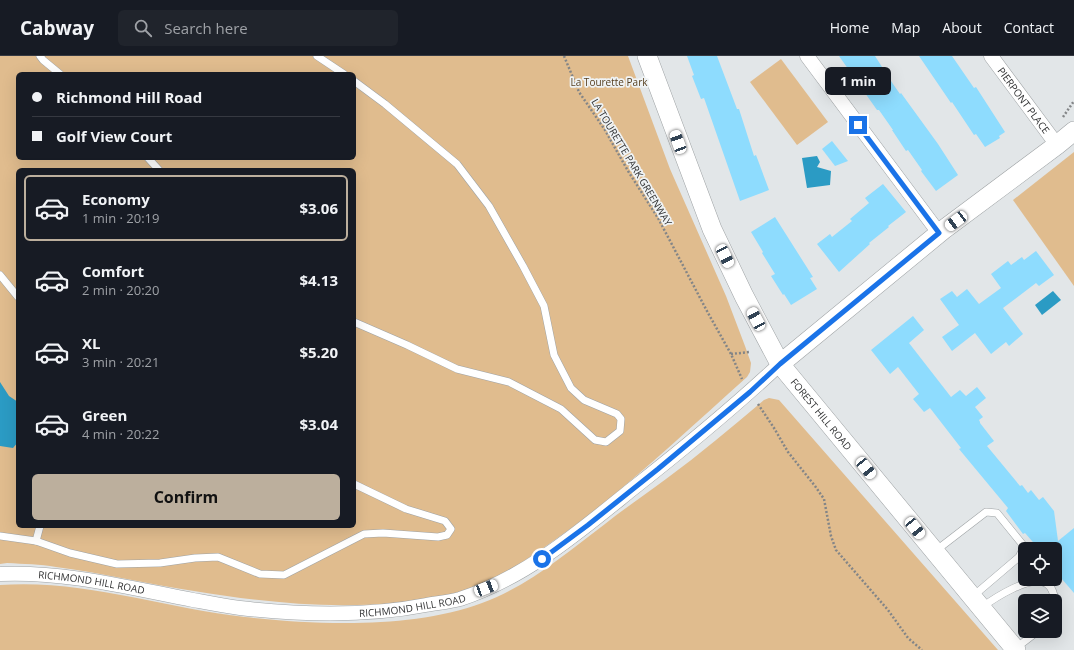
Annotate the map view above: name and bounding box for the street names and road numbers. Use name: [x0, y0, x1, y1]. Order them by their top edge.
street label: PIERPONT PLACE: [994, 64, 1053, 136]
street label: LA TOURETTE PARK GREENWAY: [588, 96, 676, 229]
street label: FOREST HILL ROAD: [788, 375, 855, 453]
street label: RICHMOND HILL ROAD: [38, 567, 146, 597]
street label: RICHMOND HILL ROAD: [359, 591, 468, 620]

